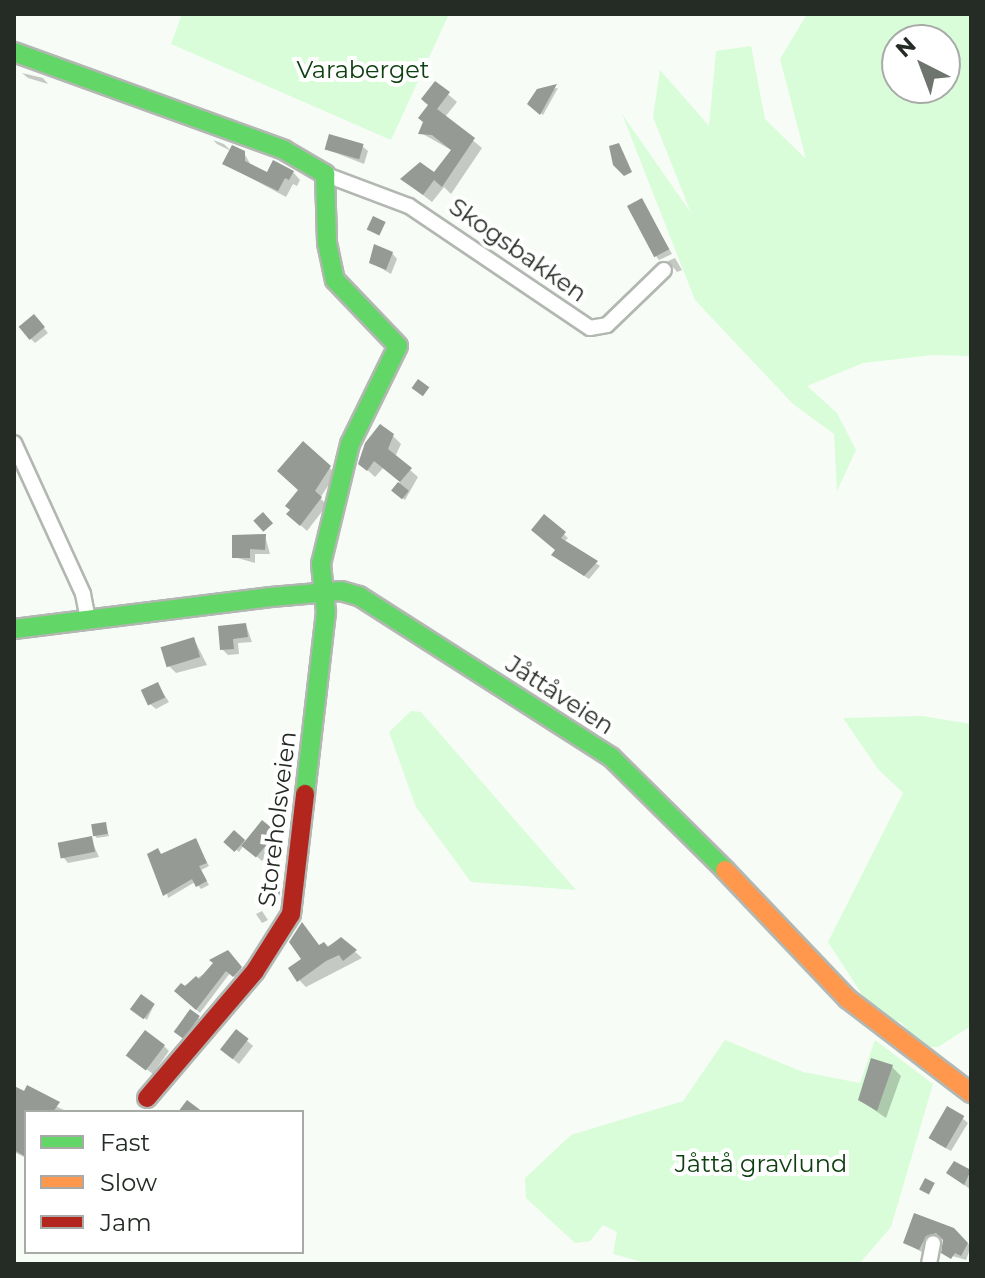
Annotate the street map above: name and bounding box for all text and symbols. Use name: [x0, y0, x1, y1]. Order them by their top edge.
north arrow: [881, 24, 961, 104]
text: N: [890, 31, 922, 63]
park label: Varaberget: [296, 56, 430, 84]
street label: Skogsbakken: [444, 192, 592, 308]
street label: Jåttåveien: [501, 649, 619, 741]
street label: Storeholsveien: [252, 730, 302, 908]
legend: [24, 1110, 304, 1254]
text: Fast: [100, 1128, 150, 1157]
park label: Jåttå gravlund: [675, 1150, 847, 1178]
text: Slow: [100, 1168, 157, 1197]
text: Jam: [100, 1208, 152, 1237]

